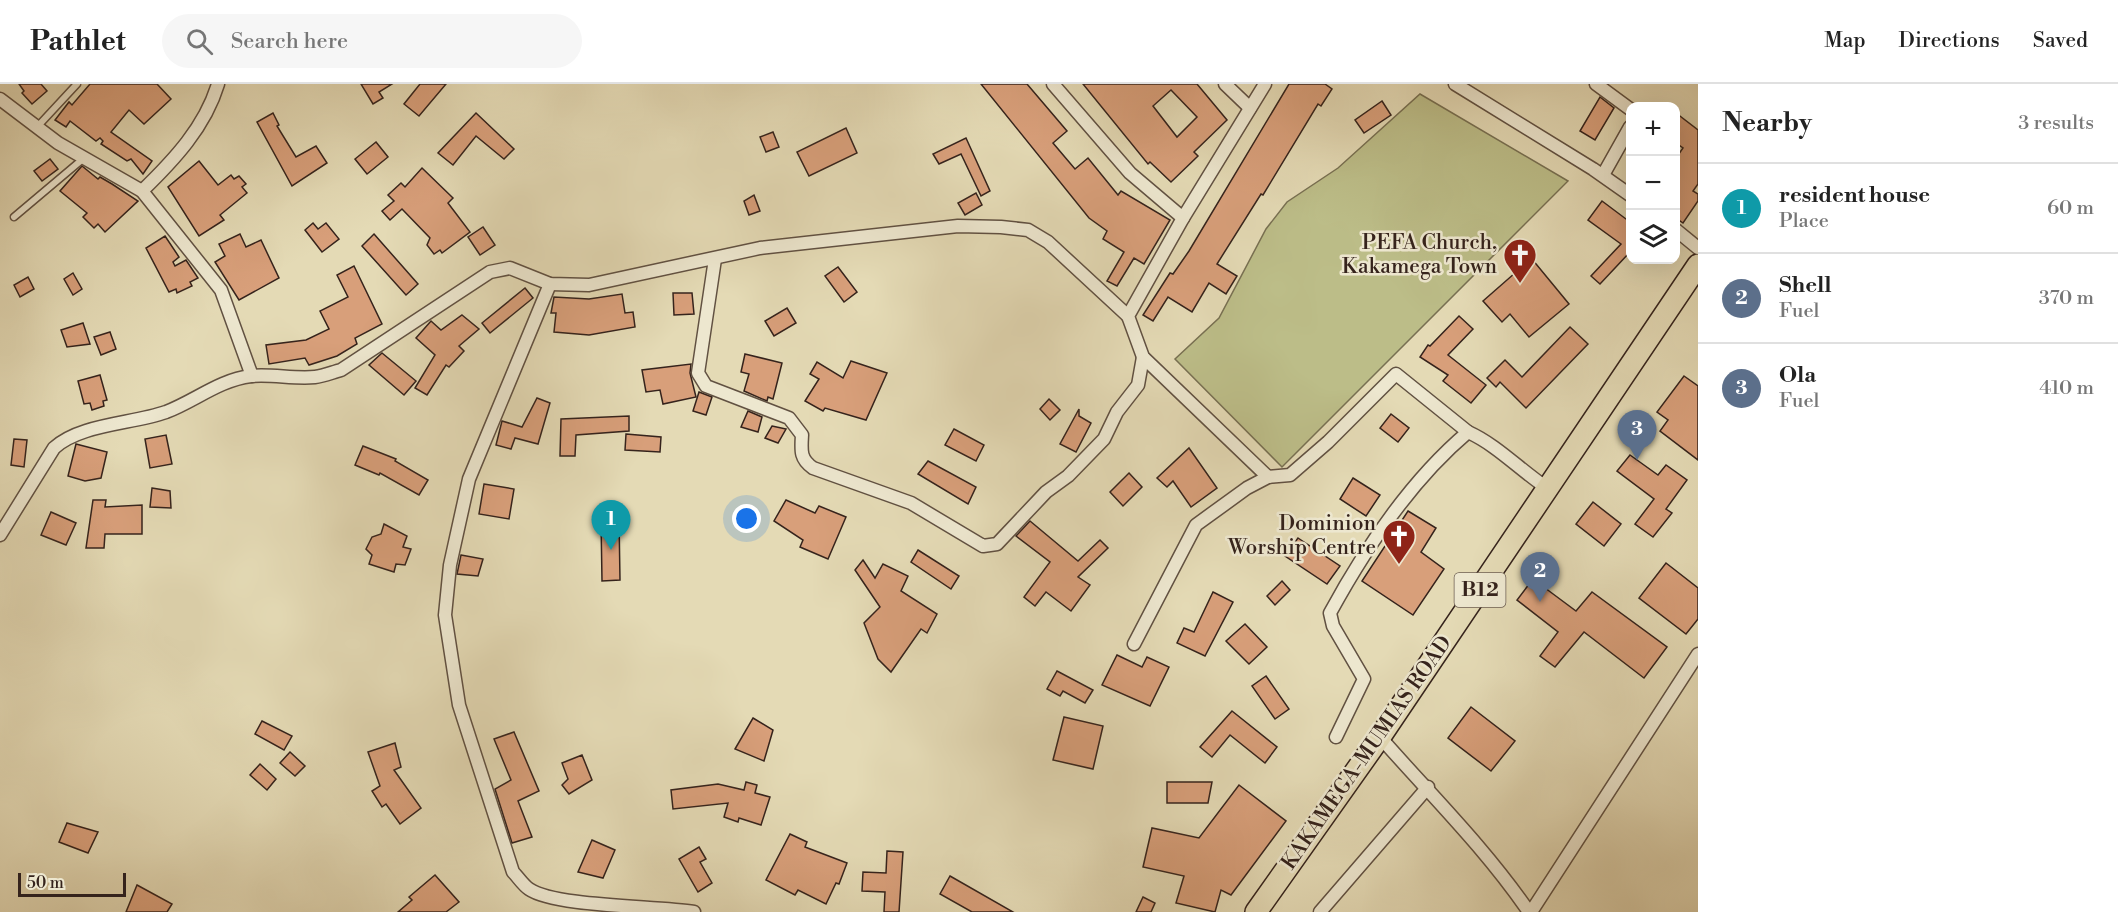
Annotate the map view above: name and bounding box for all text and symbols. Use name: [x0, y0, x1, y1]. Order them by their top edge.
search box: [162, 14, 582, 68]
text: Pathlet: [30, 24, 126, 59]
icon: search: [183, 25, 216, 58]
text: Search here: [231, 28, 348, 55]
text: Map: [1824, 28, 1866, 54]
text: Directions: [1899, 28, 2000, 54]
text: Saved: [2033, 28, 2088, 54]
map controls: [1626, 102, 1680, 264]
button: +: [1626, 102, 1680, 156]
text: Nearby: [1722, 107, 1812, 139]
text: 3 results: [2018, 111, 2094, 136]
button: −: [1626, 156, 1680, 210]
text: resident house: [1779, 182, 1930, 209]
text: 1: [1737, 196, 1746, 221]
text: 60 m: [2047, 196, 2094, 221]
text: Place: [1779, 209, 1829, 234]
button: layers: [1626, 210, 1680, 264]
place label: PEFA Church, Kakamega Town: [1342, 230, 1497, 280]
church icon: PEFA Church, Kakamega Town: [1502, 237, 1538, 284]
text: Shell: [1779, 272, 1831, 299]
text: 2: [1735, 286, 1748, 311]
text: 370 m: [2039, 286, 2094, 311]
text: Fuel: [1779, 299, 1819, 324]
text: Ola: [1779, 362, 1816, 389]
text: 3: [1735, 376, 1748, 401]
text: 410 m: [2039, 376, 2094, 401]
text: Fuel: [1779, 389, 1819, 414]
pin: 3: [1618, 410, 1656, 460]
pin: 1: [592, 500, 630, 550]
your location: [732, 504, 761, 533]
place label: Dominion Worship Centre: [1227, 511, 1376, 561]
church icon: Dominion Worship Centre: [1381, 518, 1417, 565]
pin: 2: [1520, 552, 1560, 602]
road number: B12: [1454, 573, 1506, 607]
street label: KAKAMEGA-MUMIAS ROAD: [1276, 631, 1458, 875]
scale bar: [18, 870, 126, 898]
text: 50 m: [27, 873, 64, 893]

